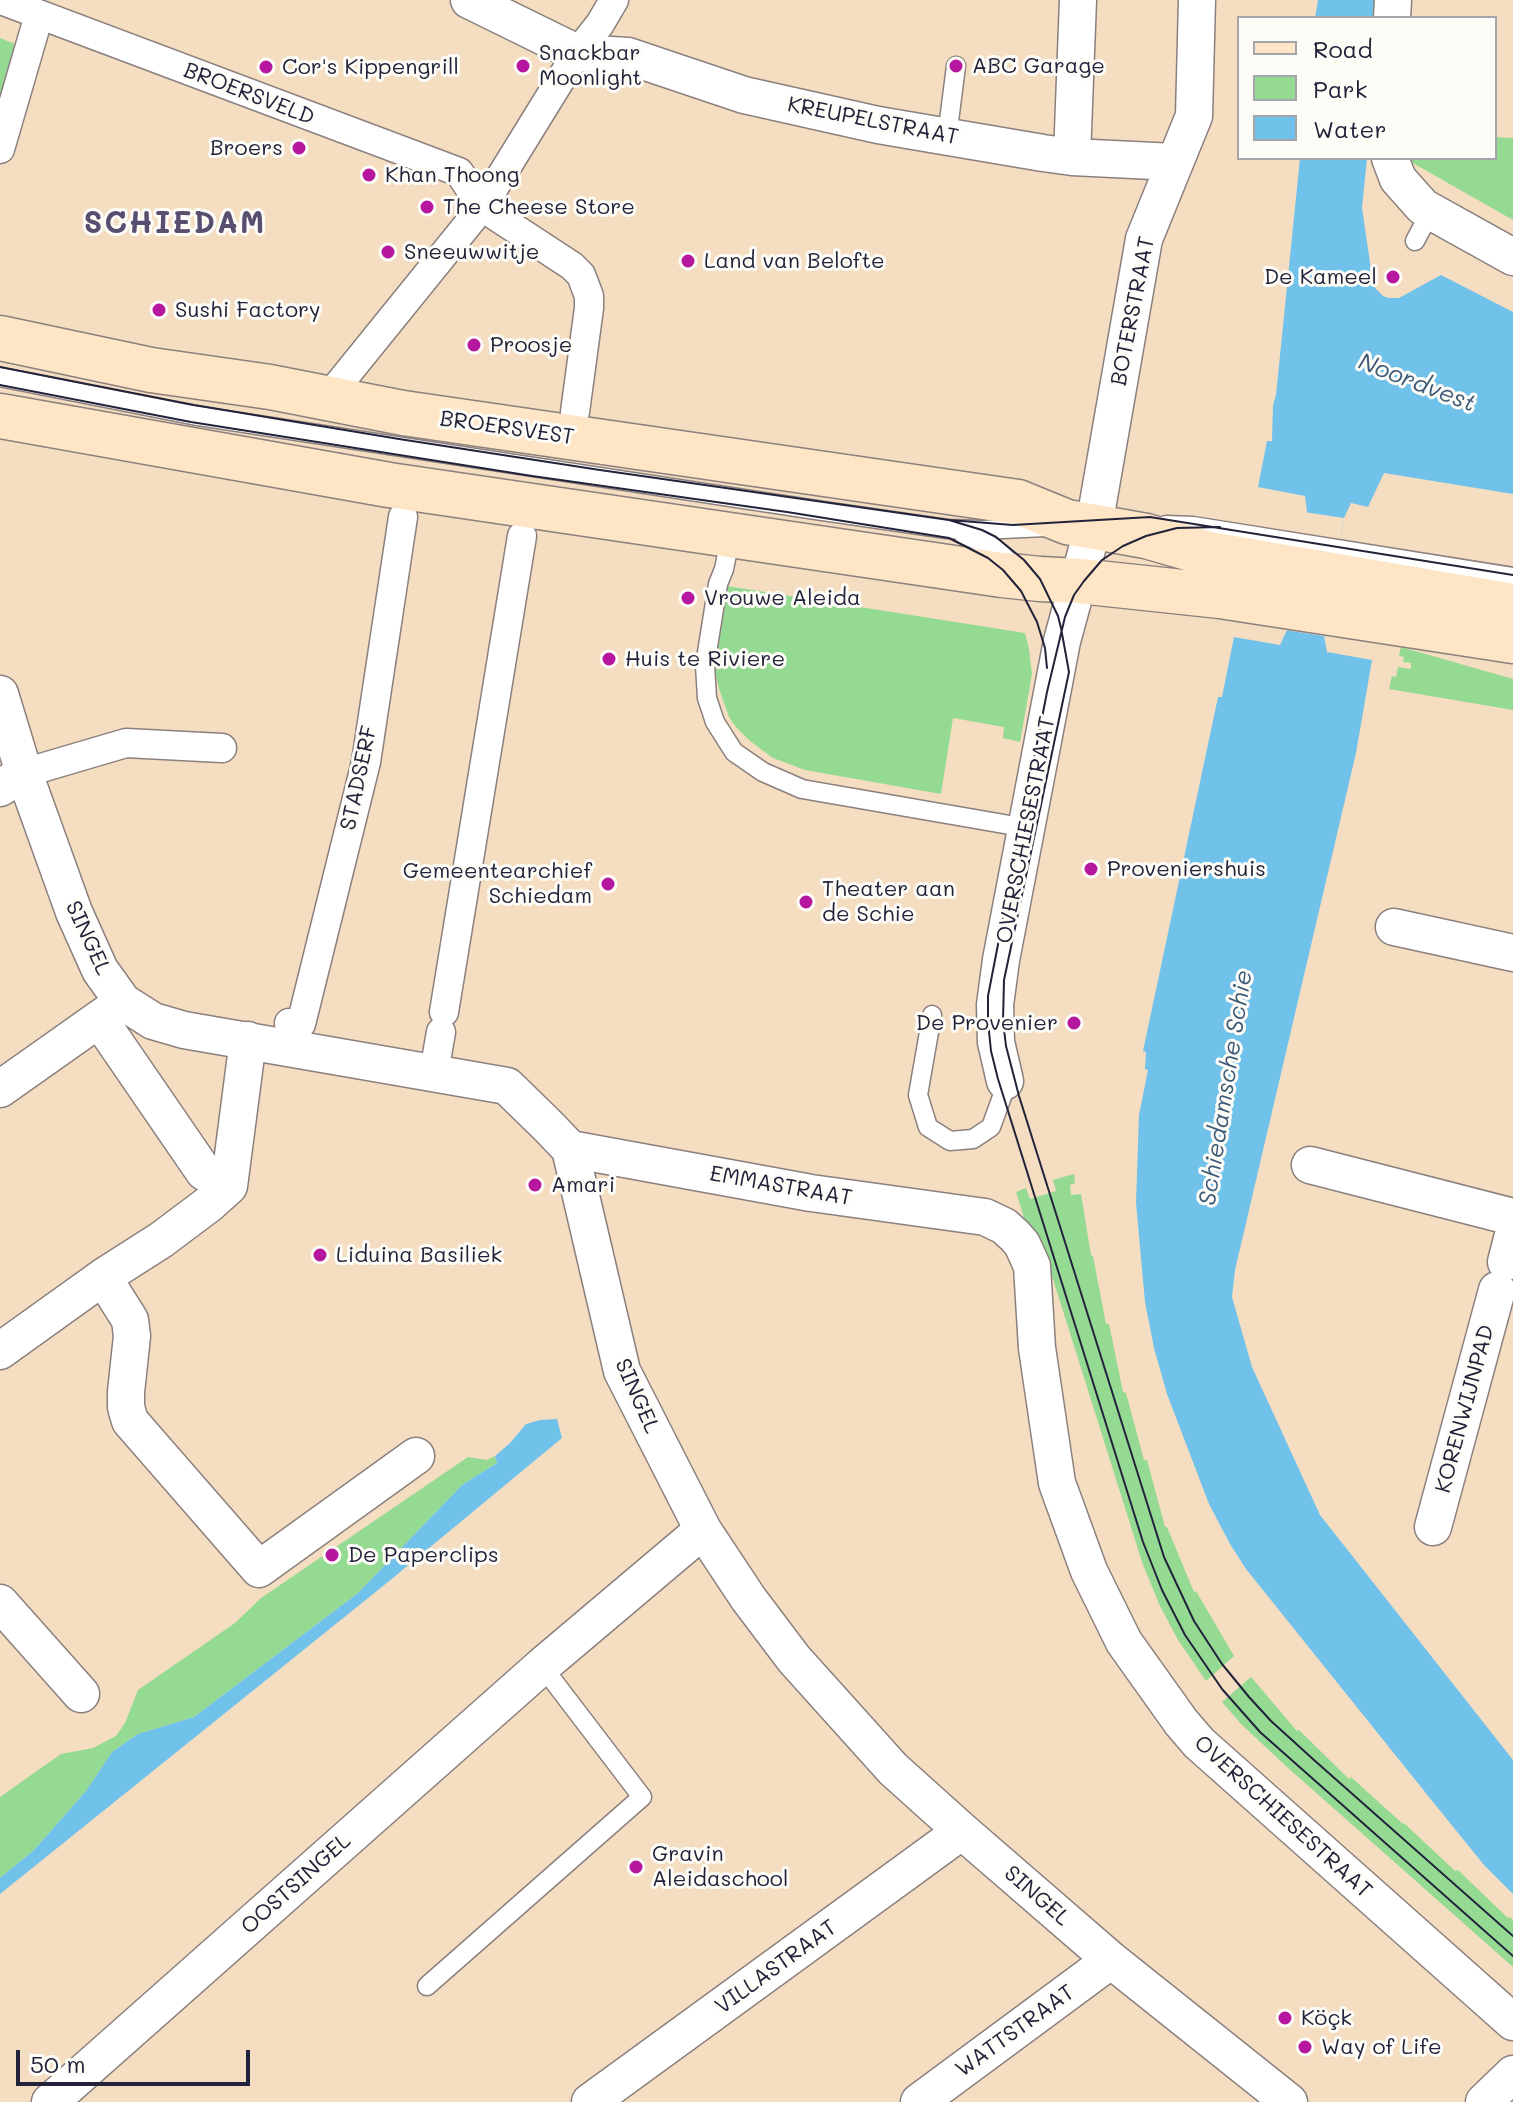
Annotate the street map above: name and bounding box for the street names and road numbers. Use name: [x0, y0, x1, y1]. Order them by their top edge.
street label: BROERSVELD: [180, 57, 318, 131]
street label: KREUPELSTRAAT: [785, 91, 961, 151]
street label: BOTERSTRAAT: [1106, 234, 1160, 388]
street label: BROERSVEST: [438, 405, 576, 451]
street label: OVERSCHIESESTRAAT: [991, 714, 1061, 946]
street label: STADSERF: [335, 723, 383, 833]
street label: SINGEL: [59, 897, 117, 979]
street label: EMMASTRAAT: [708, 1160, 854, 1212]
street label: KORENWIJNPAD: [1430, 1322, 1500, 1496]
street label: SINGEL: [609, 1355, 665, 1437]
street label: OVERSCHIESESTRAAT: [1188, 1730, 1378, 1904]
street label: OOSTSINGEL: [236, 1828, 356, 1940]
street label: SINGEL: [999, 1860, 1075, 1932]
street label: VILLASTRAAT: [710, 1914, 842, 2020]
street label: WATTSTRAAT: [950, 1979, 1080, 2083]

